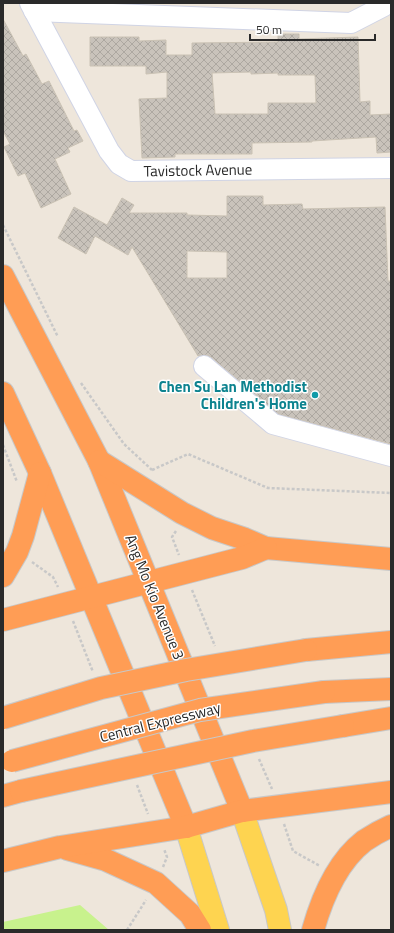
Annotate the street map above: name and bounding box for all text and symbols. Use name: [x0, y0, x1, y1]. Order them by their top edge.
scale bar: [250, 16, 375, 42]
text: 50 m: [256, 20, 282, 39]
street label: Tavistock Avenue: [144, 158, 252, 182]
place label: Chen Su Lan Methodist Children's Home: [158, 375, 308, 415]
marker: Chen Su Lan Methodist Children's Home: [310, 390, 320, 400]
street label: Ang Mo Kio Avenue 3: [119, 531, 191, 663]
street label: Central Expressway: [97, 696, 223, 748]

